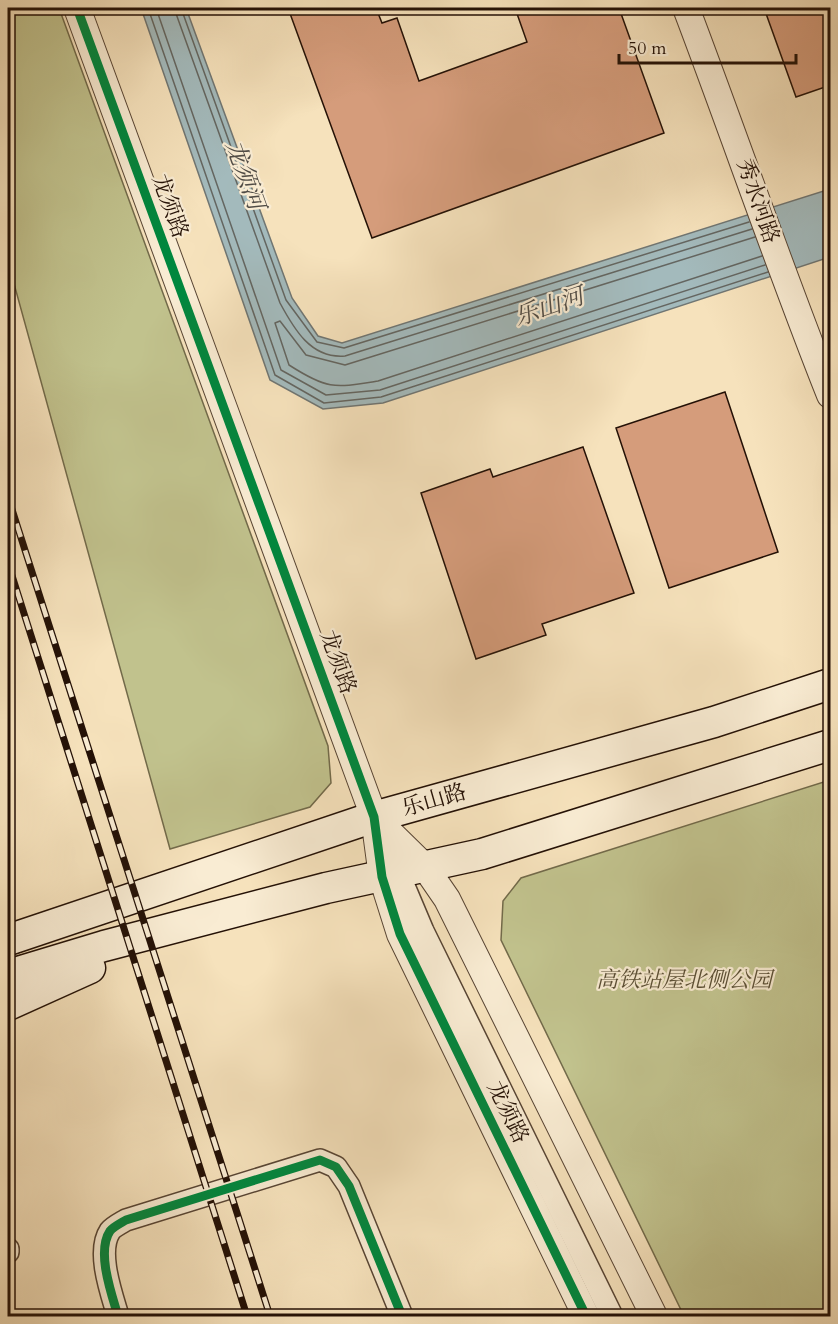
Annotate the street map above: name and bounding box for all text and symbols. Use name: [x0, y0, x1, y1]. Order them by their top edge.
scale bar: [619, 27, 796, 65]
text: 50 m: [628, 36, 667, 61]
water label: 龙须河: [217, 136, 274, 218]
street label: 秀水河路: [729, 155, 787, 247]
street label: 龙须路: [145, 170, 195, 242]
water label: 乐山河: [510, 278, 592, 334]
street label: 龙须路: [313, 626, 363, 698]
street label: 乐山路: [398, 776, 470, 824]
park label: 高铁站屋北侧公园: [596, 965, 775, 995]
street label: 龙须路: [480, 1076, 536, 1148]

